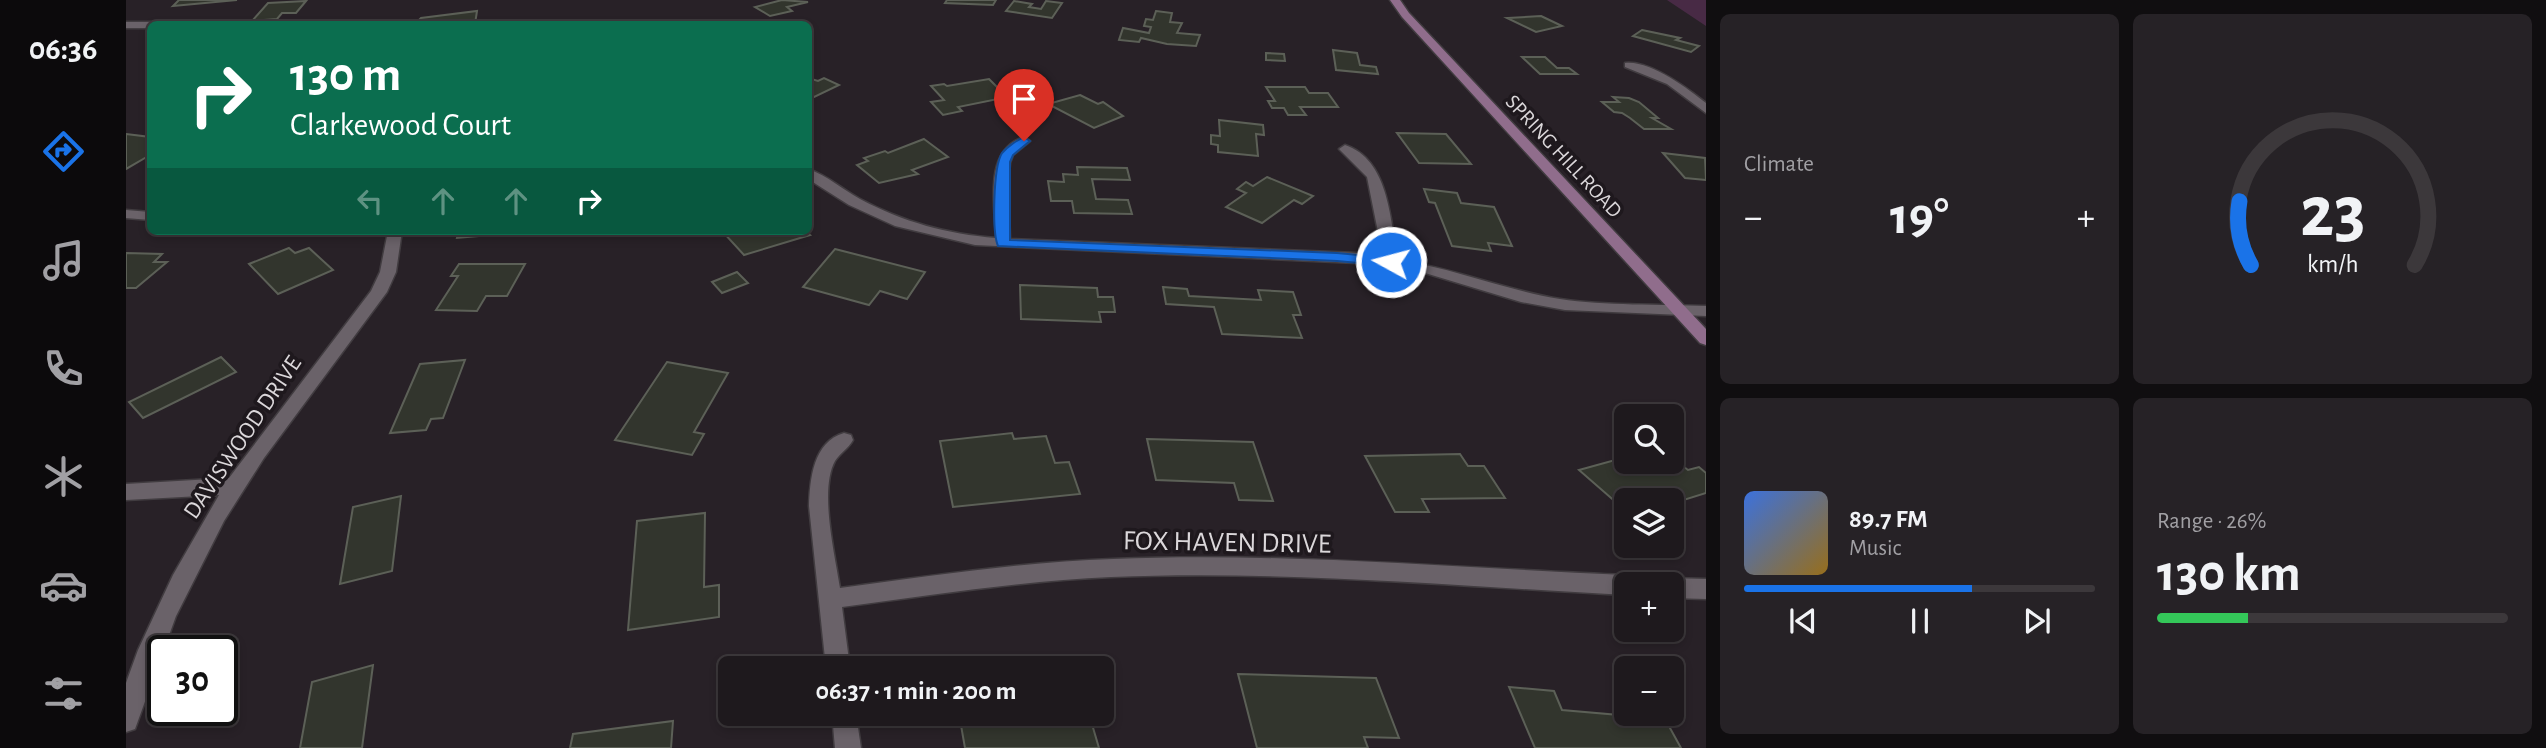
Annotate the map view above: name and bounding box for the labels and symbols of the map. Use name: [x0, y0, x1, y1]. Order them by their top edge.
pin: [994, 69, 1054, 141]
street label: SPRING HILL ROAD: [1502, 91, 1626, 222]
position arrow: [1354, 225, 1428, 299]
street label: DAVISWOOD DRIVE: [180, 351, 306, 523]
street label: FOX HAVEN DRIVE: [1123, 527, 1331, 559]
speed limit sign: 30: [147, 635, 238, 726]

